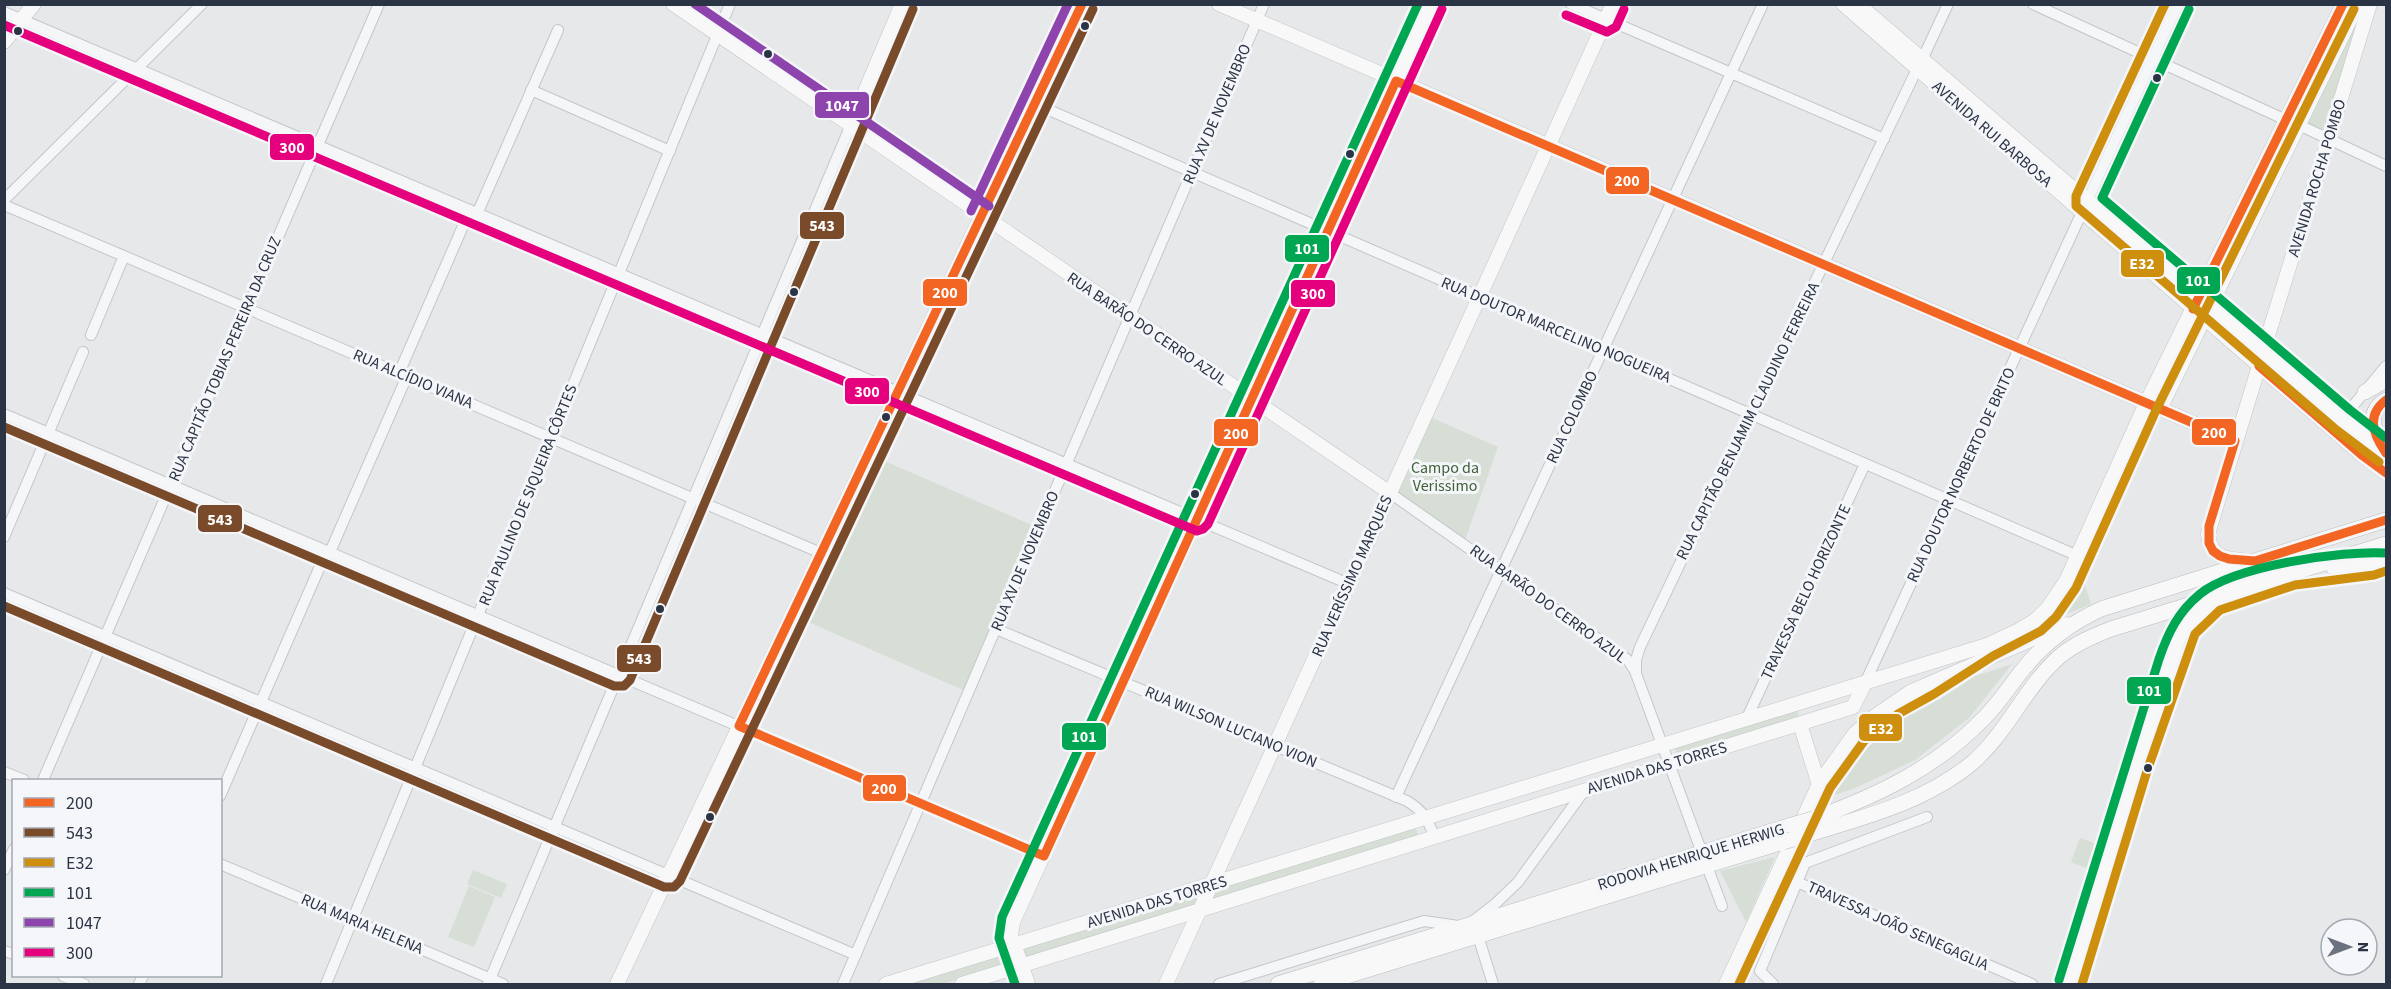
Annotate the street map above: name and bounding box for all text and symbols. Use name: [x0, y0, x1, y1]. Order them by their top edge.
unlabelled marker: [1079, 20, 1091, 32]
unlabelled marker: [12, 25, 24, 37]
street label: RUA XV DE NOVEMBRO: [1177, 40, 1257, 188]
unlabelled marker: [762, 48, 774, 60]
unlabelled marker: [2151, 72, 2163, 84]
street label: AVENIDA RUI BARBOSA: [1927, 76, 2057, 193]
line badge: 1047: [814, 91, 870, 119]
text: 1047: [825, 95, 859, 117]
street label: AVENIDA ROCHA POMBO: [2283, 96, 2351, 260]
line badge: 300: [269, 133, 315, 161]
text: 300: [279, 137, 305, 159]
unlabelled marker: [1344, 148, 1356, 160]
line badge: 200: [1605, 166, 1650, 195]
text: 200: [1614, 170, 1640, 192]
line badge: 543: [799, 211, 845, 240]
text: 543: [809, 215, 835, 237]
street label: RUA CAPITÃO TOBIAS PEREIRA DA CRUZ: [163, 233, 287, 485]
line badge: 101: [1284, 234, 1330, 263]
text: 101: [1294, 238, 1320, 260]
line badge: E32: [2120, 249, 2165, 278]
text: E32: [2129, 253, 2155, 275]
line badge: 101: [2176, 266, 2221, 295]
street label: RUA BARÃO DO CERRO AZUL: [1063, 267, 1232, 391]
text: 101: [2185, 270, 2211, 292]
street label: RUA DOUTOR MARCELINO NOGUEIRA: [1438, 271, 1675, 389]
line badge: 200: [922, 278, 968, 307]
street label: RUA CAPITÃO BENJAMIM CLAUDINO FERREIRA: [1671, 278, 1825, 564]
line badge: 300: [1290, 279, 1336, 308]
text: 200: [932, 282, 958, 304]
text: 300: [1300, 283, 1326, 305]
unlabelled marker: [788, 286, 800, 298]
street label: RUA ALCÍDIO VIANA: [350, 344, 477, 414]
street label: RUA DOUTOR NORBERTO DE BRITO: [1901, 364, 2021, 586]
street label: RUA COLOMBO: [1541, 367, 1603, 467]
line badge: 300: [844, 377, 890, 405]
street label: RUA PAULINO DE SIQUEIRA CÔRTES: [473, 381, 583, 609]
text: 300: [854, 381, 880, 403]
unlabelled marker: [880, 411, 892, 423]
line badge: 200: [1213, 418, 1259, 447]
line badge: 200: [2191, 418, 2237, 446]
text: 200: [2201, 422, 2227, 444]
text: 200: [1223, 423, 1249, 445]
park label: Campo da Verissimo: [1411, 457, 1479, 497]
street label: RUA XV DE NOVEMBRO: [985, 487, 1065, 635]
unlabelled marker: [1189, 488, 1201, 500]
street label: RUA VERÍSSIMO MARQUES: [1306, 492, 1398, 660]
street label: TRAVESSA BELO HORIZONTE: [1756, 501, 1856, 683]
line badge: 543: [197, 504, 243, 533]
text: 543: [207, 509, 233, 531]
street label: RUA BARÃO DO CERRO AZUL: [1465, 540, 1631, 669]
unlabelled marker: [654, 603, 666, 615]
line badge: 543: [616, 644, 662, 673]
text: 543: [626, 648, 652, 670]
line badge: 101: [2126, 676, 2172, 705]
text: 101: [2136, 680, 2162, 702]
street label: RUA WILSON LUCIANO VION: [1141, 681, 1321, 773]
line badge: E32: [1858, 713, 1903, 742]
text: E32: [1868, 718, 1894, 740]
line badge: 101: [1061, 722, 1107, 751]
text: 101: [1071, 726, 1097, 748]
street label: AVENIDA DAS TORRES: [1584, 736, 1730, 800]
unlabelled marker: [2142, 762, 2154, 774]
line badge: 200: [862, 774, 907, 802]
text: 200: [871, 778, 897, 800]
legend: [12, 779, 222, 977]
text: 200: [66, 791, 93, 816]
unlabelled marker: [704, 811, 716, 823]
street label: RODOVIA HENRIQUE HERWIG: [1595, 818, 1787, 896]
text: 543: [66, 821, 93, 846]
text: E32: [66, 851, 93, 876]
street label: AVENIDA DAS TORRES: [1084, 870, 1230, 934]
street label: TRAVESSA JOÃO SENEGAGLIA: [1804, 876, 1993, 976]
text: 101: [66, 881, 93, 906]
street label: RUA MARIA HELENA: [298, 888, 427, 960]
text: 1047: [66, 911, 102, 936]
north arrow: [2319, 917, 2379, 977]
text: 300: [66, 941, 93, 966]
text: N: [2352, 942, 2374, 952]

